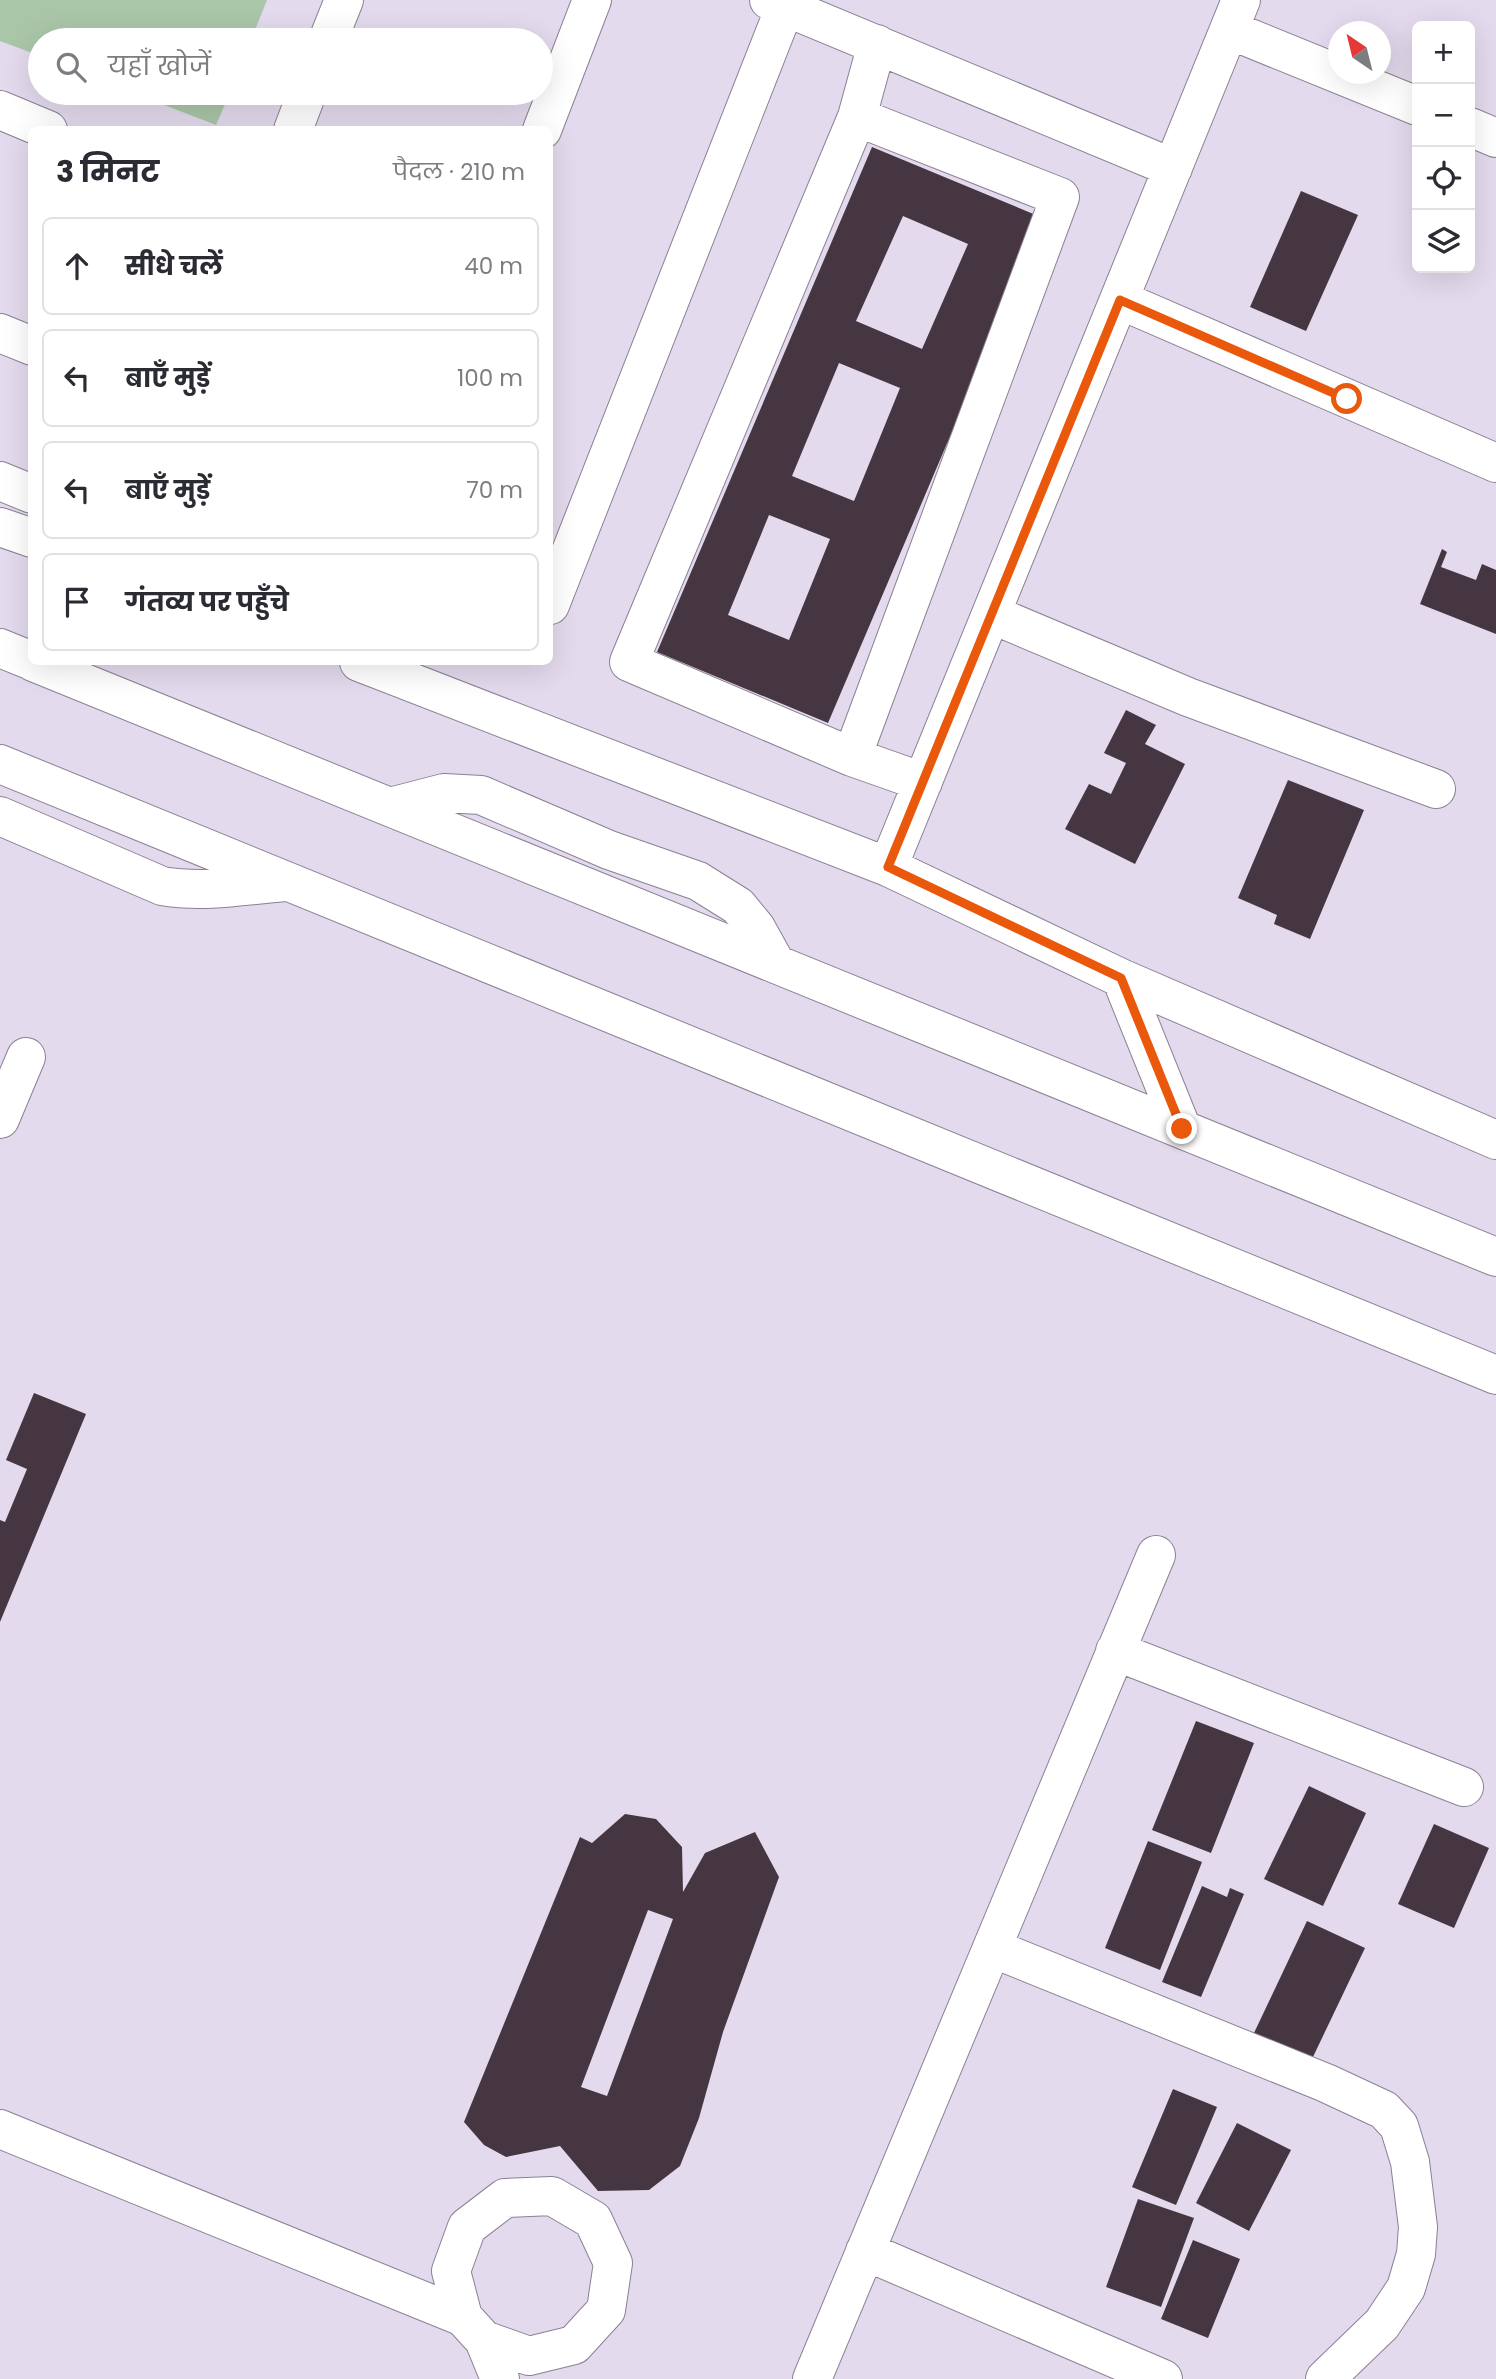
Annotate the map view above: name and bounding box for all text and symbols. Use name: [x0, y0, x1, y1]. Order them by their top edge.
north arrow: [1328, 21, 1391, 84]
map controls: [1412, 21, 1475, 273]
button: +: [1412, 21, 1475, 84]
search box: [28, 28, 553, 105]
icon: search: [52, 48, 90, 86]
text: यहाँ खोजें: [108, 48, 211, 84]
button: −: [1412, 84, 1475, 147]
button: locate: [1412, 147, 1475, 210]
text: 3 मिनट: [56, 150, 159, 193]
text: पैदल · 210 m: [393, 156, 525, 188]
button: layers: [1412, 210, 1475, 273]
icon: ahead: [58, 247, 96, 285]
text: सीधे चलें: [125, 248, 223, 284]
text: 40 m: [464, 250, 523, 282]
icon: left: [58, 359, 96, 397]
text: बाएँ मुड़ें: [125, 360, 210, 396]
text: 100 m: [457, 362, 523, 394]
route start: [1331, 383, 1362, 414]
icon: left: [58, 471, 96, 509]
text: बाएँ मुड़ें: [125, 472, 210, 508]
text: 70 m: [466, 474, 523, 506]
icon: arrive: [58, 583, 96, 621]
text: गंतव्य पर पहुँचे: [125, 584, 289, 620]
route end: [1166, 1113, 1197, 1144]

